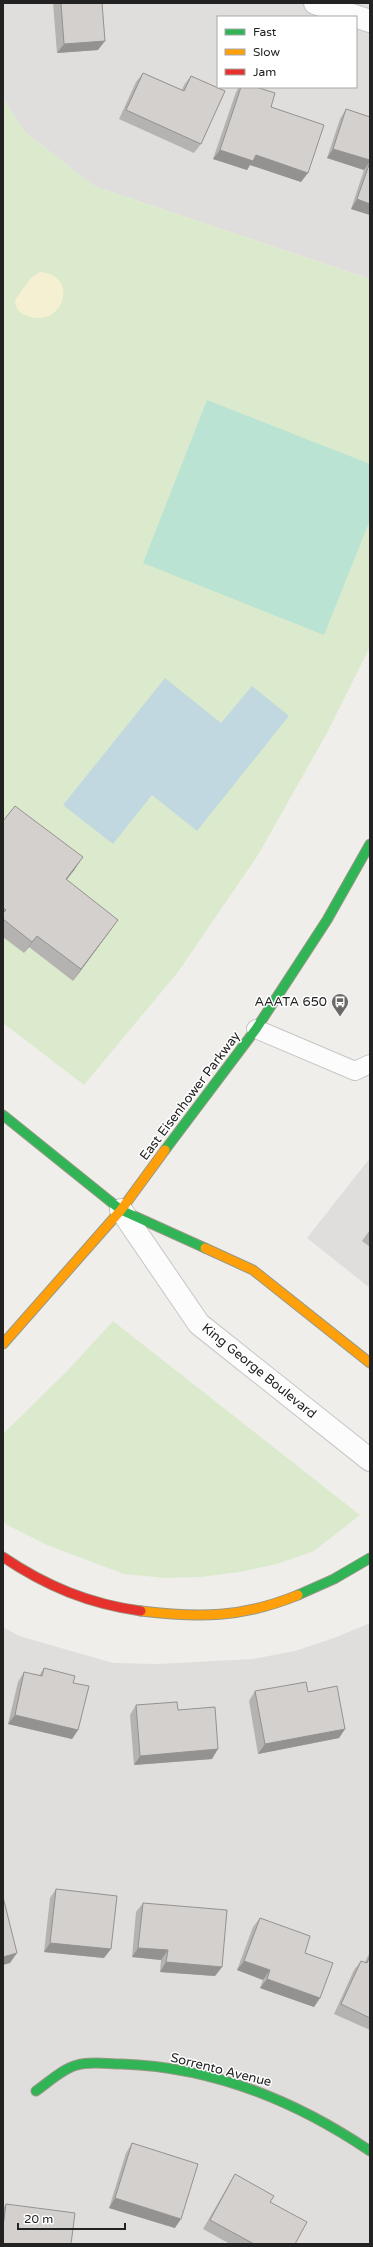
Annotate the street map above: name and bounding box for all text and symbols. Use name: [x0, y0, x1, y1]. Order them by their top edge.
legend: [217, 16, 357, 88]
text: Fast: [253, 25, 277, 39]
text: Slow: [253, 45, 280, 59]
text: Jam: [253, 65, 276, 79]
bus stop icon: AAATA 650: [330, 992, 350, 1017]
place label: AAATA 650: [255, 994, 327, 1010]
street label: East Eisenhower Parkway: [136, 1029, 244, 1163]
street label: King George Boulevard: [199, 1320, 319, 1422]
street label: Sorrento Avenue: [169, 2050, 273, 2090]
scale bar: [18, 2205, 125, 2231]
text: 20 m: [24, 2212, 53, 2226]

